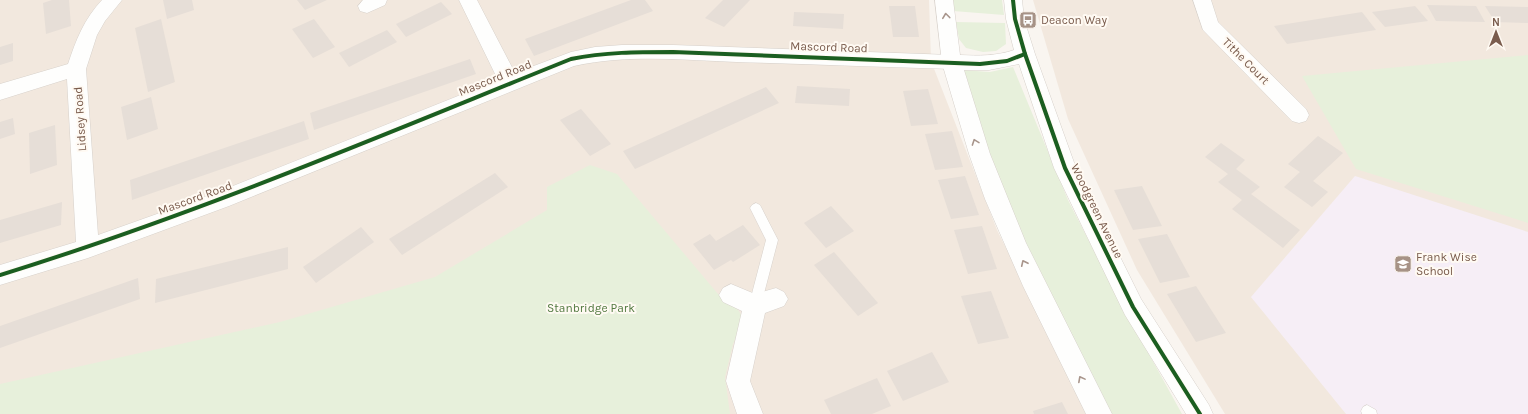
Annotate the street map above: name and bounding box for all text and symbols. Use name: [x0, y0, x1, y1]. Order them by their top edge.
bus stop icon: Deacon Way: [1018, 10, 1038, 30]
north arrow: [1476, 12, 1516, 52]
one-way arrow: [941, 13, 950, 19]
place label: Deacon Way: [1041, 13, 1107, 27]
text: N: [1492, 16, 1500, 29]
street label: Tithe Court: [1220, 35, 1273, 88]
street label: Mascord Road: [790, 39, 868, 55]
street label: Mascord Road: [456, 57, 534, 99]
street label: Lidsey Road: [71, 86, 89, 152]
one-way arrow: [971, 139, 980, 146]
street label: Woodgreen Avenue: [1068, 161, 1126, 261]
street label: Mascord Road: [156, 178, 234, 218]
place label: Frank Wise School: [1416, 250, 1477, 278]
school or university icon: Frank Wise School: [1393, 254, 1413, 274]
one-way arrow: [1021, 259, 1029, 267]
park label: Stanbridge Park: [547, 301, 635, 315]
one-way arrow: [1078, 376, 1086, 384]

